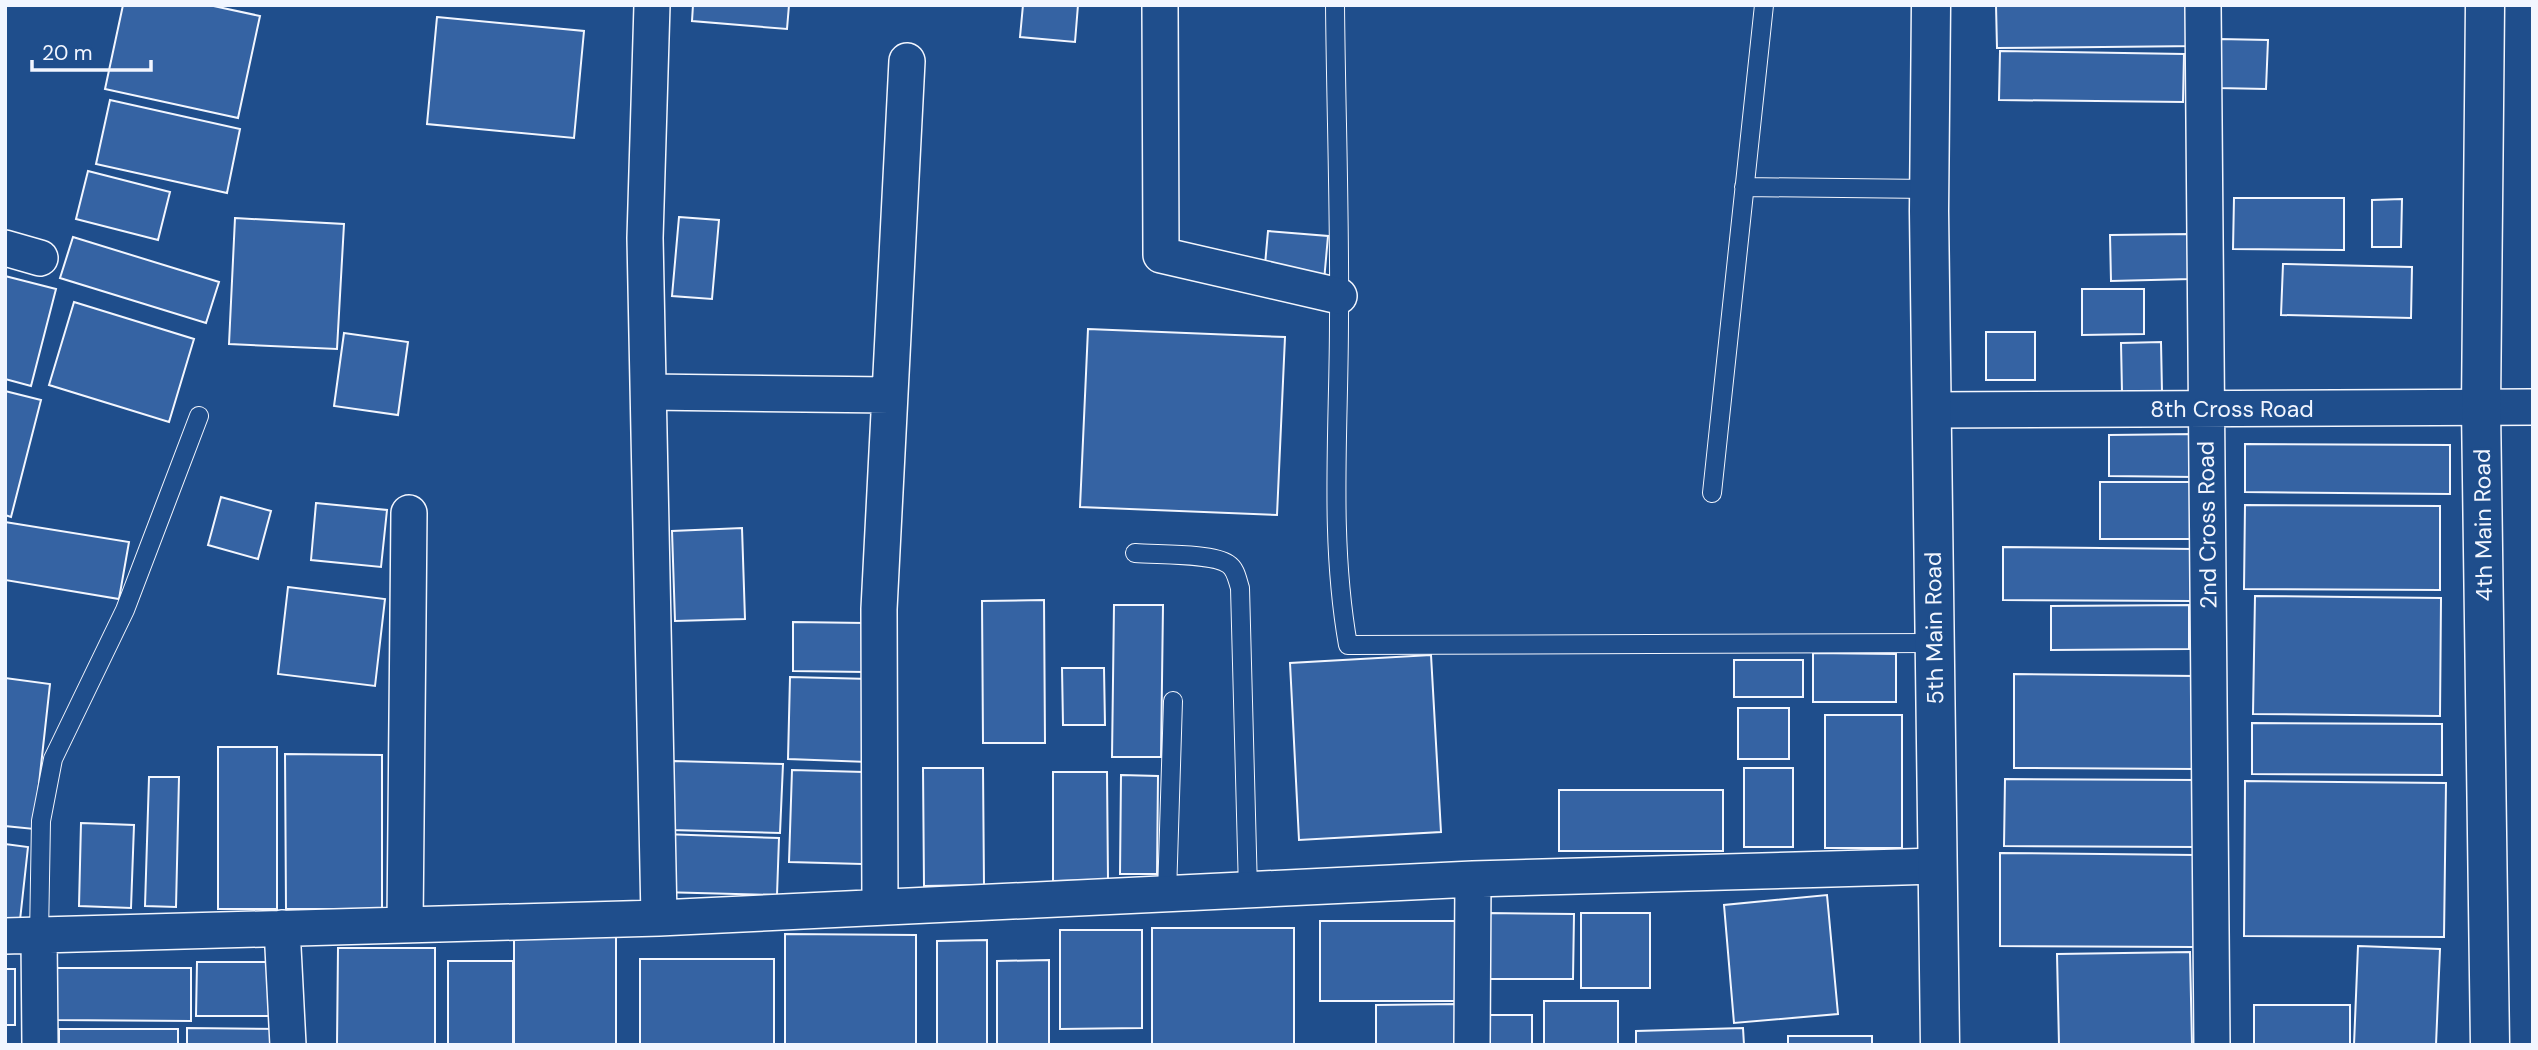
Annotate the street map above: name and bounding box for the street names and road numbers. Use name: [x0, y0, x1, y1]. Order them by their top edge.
street label: 8th Cross Road: [2150, 394, 2314, 424]
street label: 2nd Cross Road: [2191, 441, 2223, 609]
street label: 4th Main Road: [2467, 448, 2499, 602]
street label: 5th Main Road: [1918, 551, 1950, 705]

